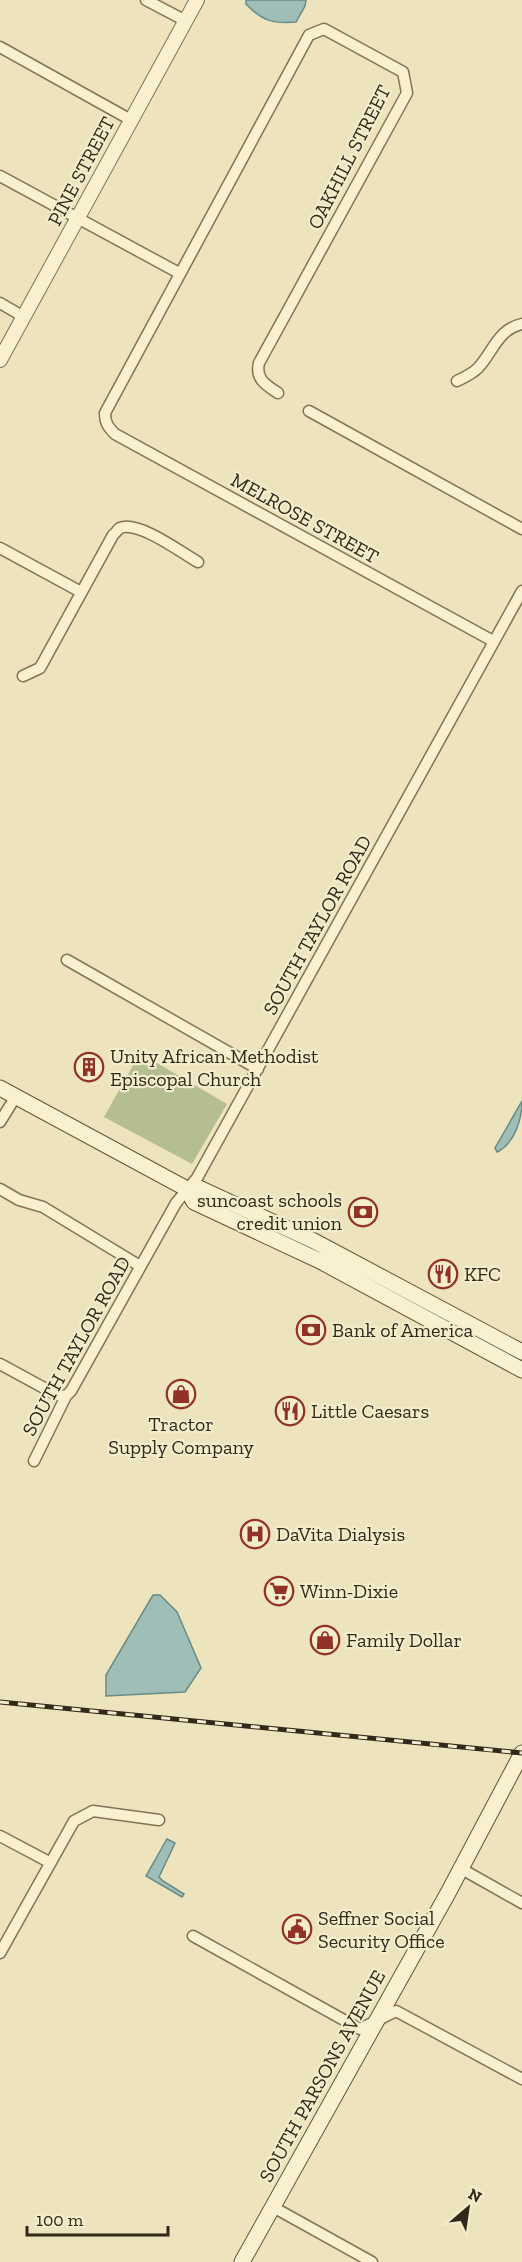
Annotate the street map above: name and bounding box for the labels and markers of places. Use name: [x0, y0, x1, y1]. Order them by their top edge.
place label: Unity African Methodist Episcopal Church: [110, 1044, 319, 1091]
building icon: Unity African Methodist Episcopal Church: [73, 1051, 105, 1083]
place label: suncoast schools credit union: [197, 1188, 343, 1235]
bank icon: suncoast schools credit union: [347, 1196, 379, 1228]
restaurant icon: KFC: [427, 1258, 459, 1290]
place label: KFC: [464, 1262, 501, 1286]
bank icon: Bank of America: [295, 1314, 327, 1346]
place label: Bank of America: [332, 1318, 474, 1342]
shop icon: Tractor Supply Company: [165, 1378, 197, 1410]
restaurant icon: Little Caesars: [274, 1395, 306, 1427]
place label: Little Caesars: [311, 1399, 429, 1423]
place label: Tractor Supply Company: [108, 1412, 255, 1459]
hospital icon: DaVita Dialysis: [239, 1518, 271, 1550]
place label: DaVita Dialysis: [276, 1522, 405, 1546]
supermarket icon: Winn-Dixie: [263, 1575, 295, 1607]
place label: Winn-Dixie: [300, 1579, 398, 1603]
shop icon: Family Dollar: [309, 1624, 341, 1656]
place label: Family Dollar: [346, 1628, 462, 1652]
place label: Seffner Social Security Office: [318, 1906, 445, 1953]
public building icon: Seffner Social Security Office: [281, 1913, 313, 1945]

